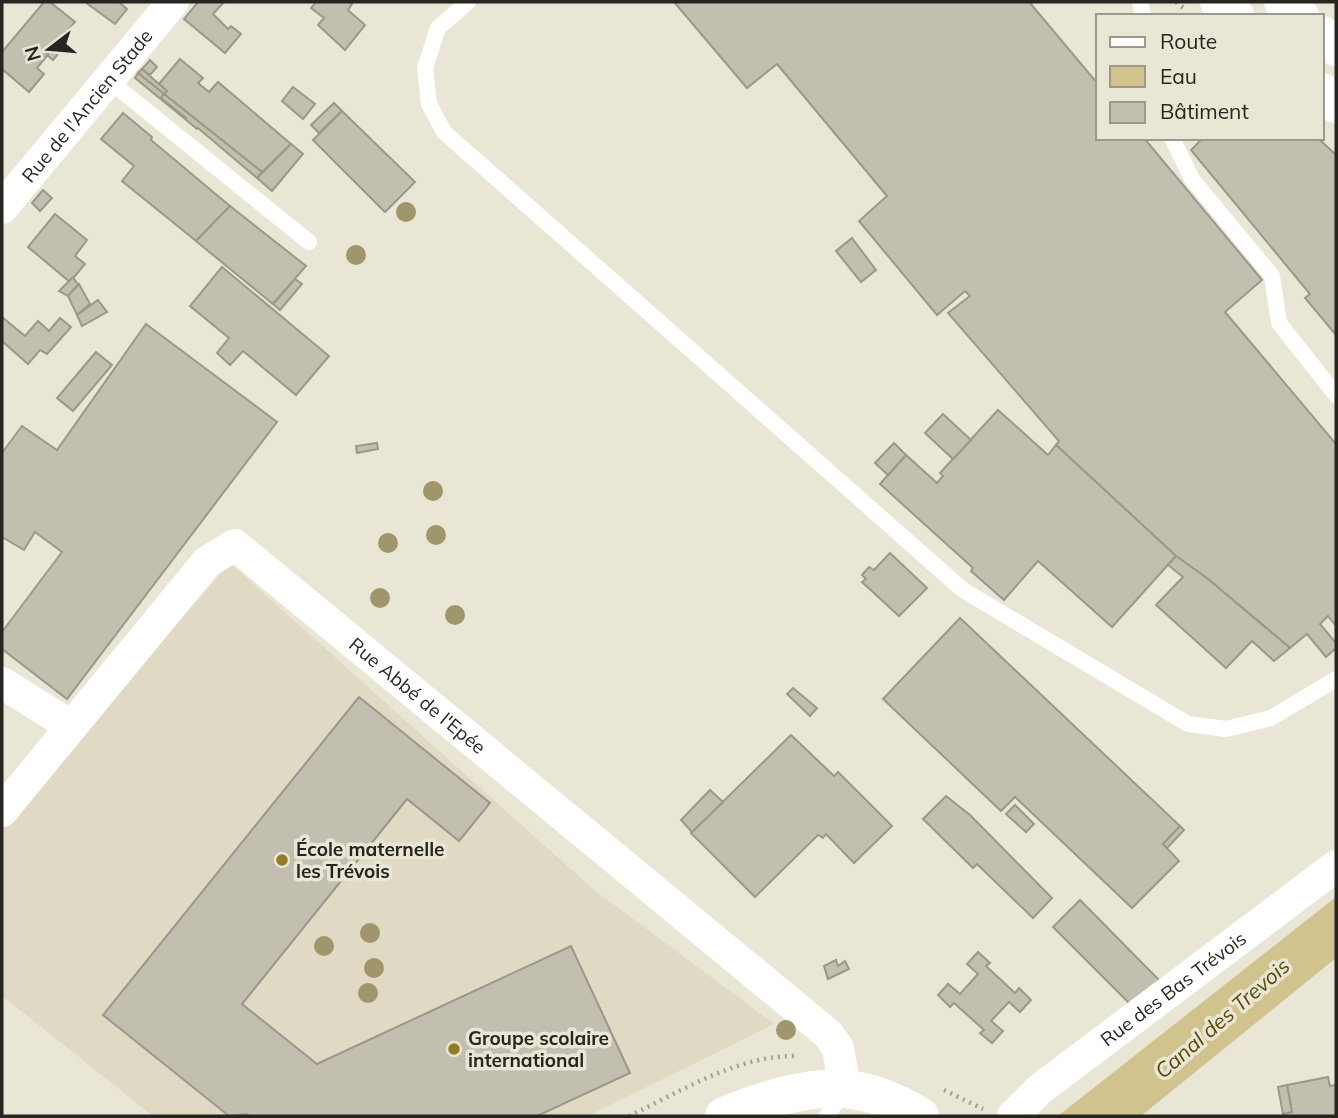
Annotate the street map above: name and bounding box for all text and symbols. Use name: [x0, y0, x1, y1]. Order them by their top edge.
north arrow: [14, 14, 84, 84]
legend: [1096, 14, 1324, 140]
street label: Rue de l'Ancien Stade: [16, 24, 158, 187]
text: Route: [1160, 28, 1217, 54]
text: N: [19, 43, 46, 64]
text: Eau: [1160, 63, 1197, 89]
text: Bâtiment: [1160, 98, 1249, 124]
street label: Rue Abbé de l'Epée: [344, 632, 491, 759]
place label: École maternelle les Trévois: [296, 837, 445, 883]
marker: École maternelle les Trévois: [274, 852, 290, 868]
street label: Rue des Bas Trévois: [1096, 926, 1251, 1051]
water label: Canal des Trevois: [1149, 952, 1295, 1084]
place label: Groupe scolaire international: [468, 1026, 609, 1072]
marker: Groupe scolaire international: [446, 1041, 462, 1057]

